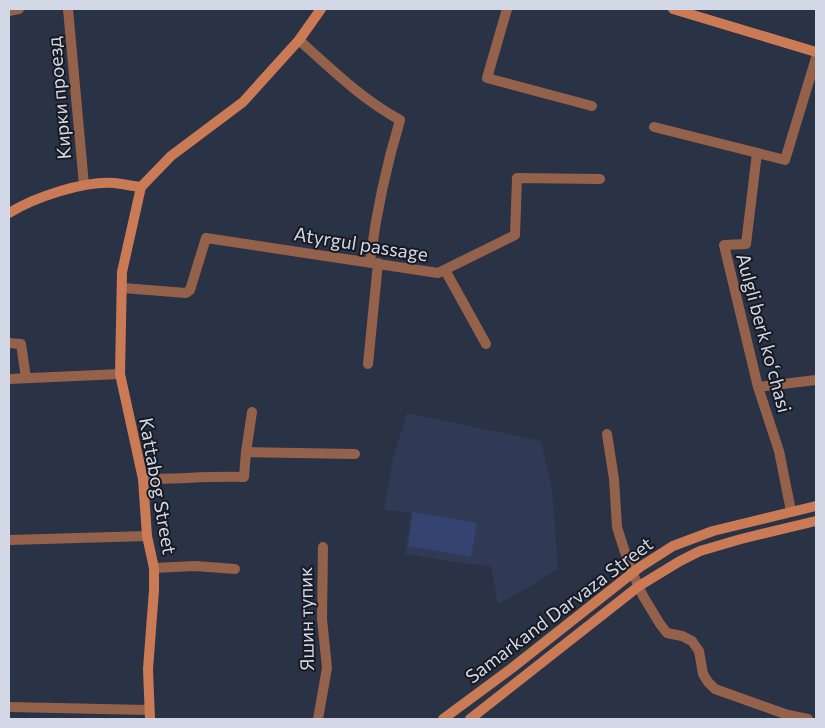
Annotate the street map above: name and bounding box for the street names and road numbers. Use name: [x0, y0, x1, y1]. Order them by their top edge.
street label: Кирки проезд: [42, 36, 75, 160]
street label: Atyrgul passage: [292, 222, 430, 265]
street label: Aulgli berk koʻchasi: [732, 251, 797, 415]
street label: Kattabog Street: [135, 416, 182, 556]
street label: Samarkand Darvaza Street: [460, 531, 657, 688]
street label: Яшин тупик: [293, 567, 318, 671]

